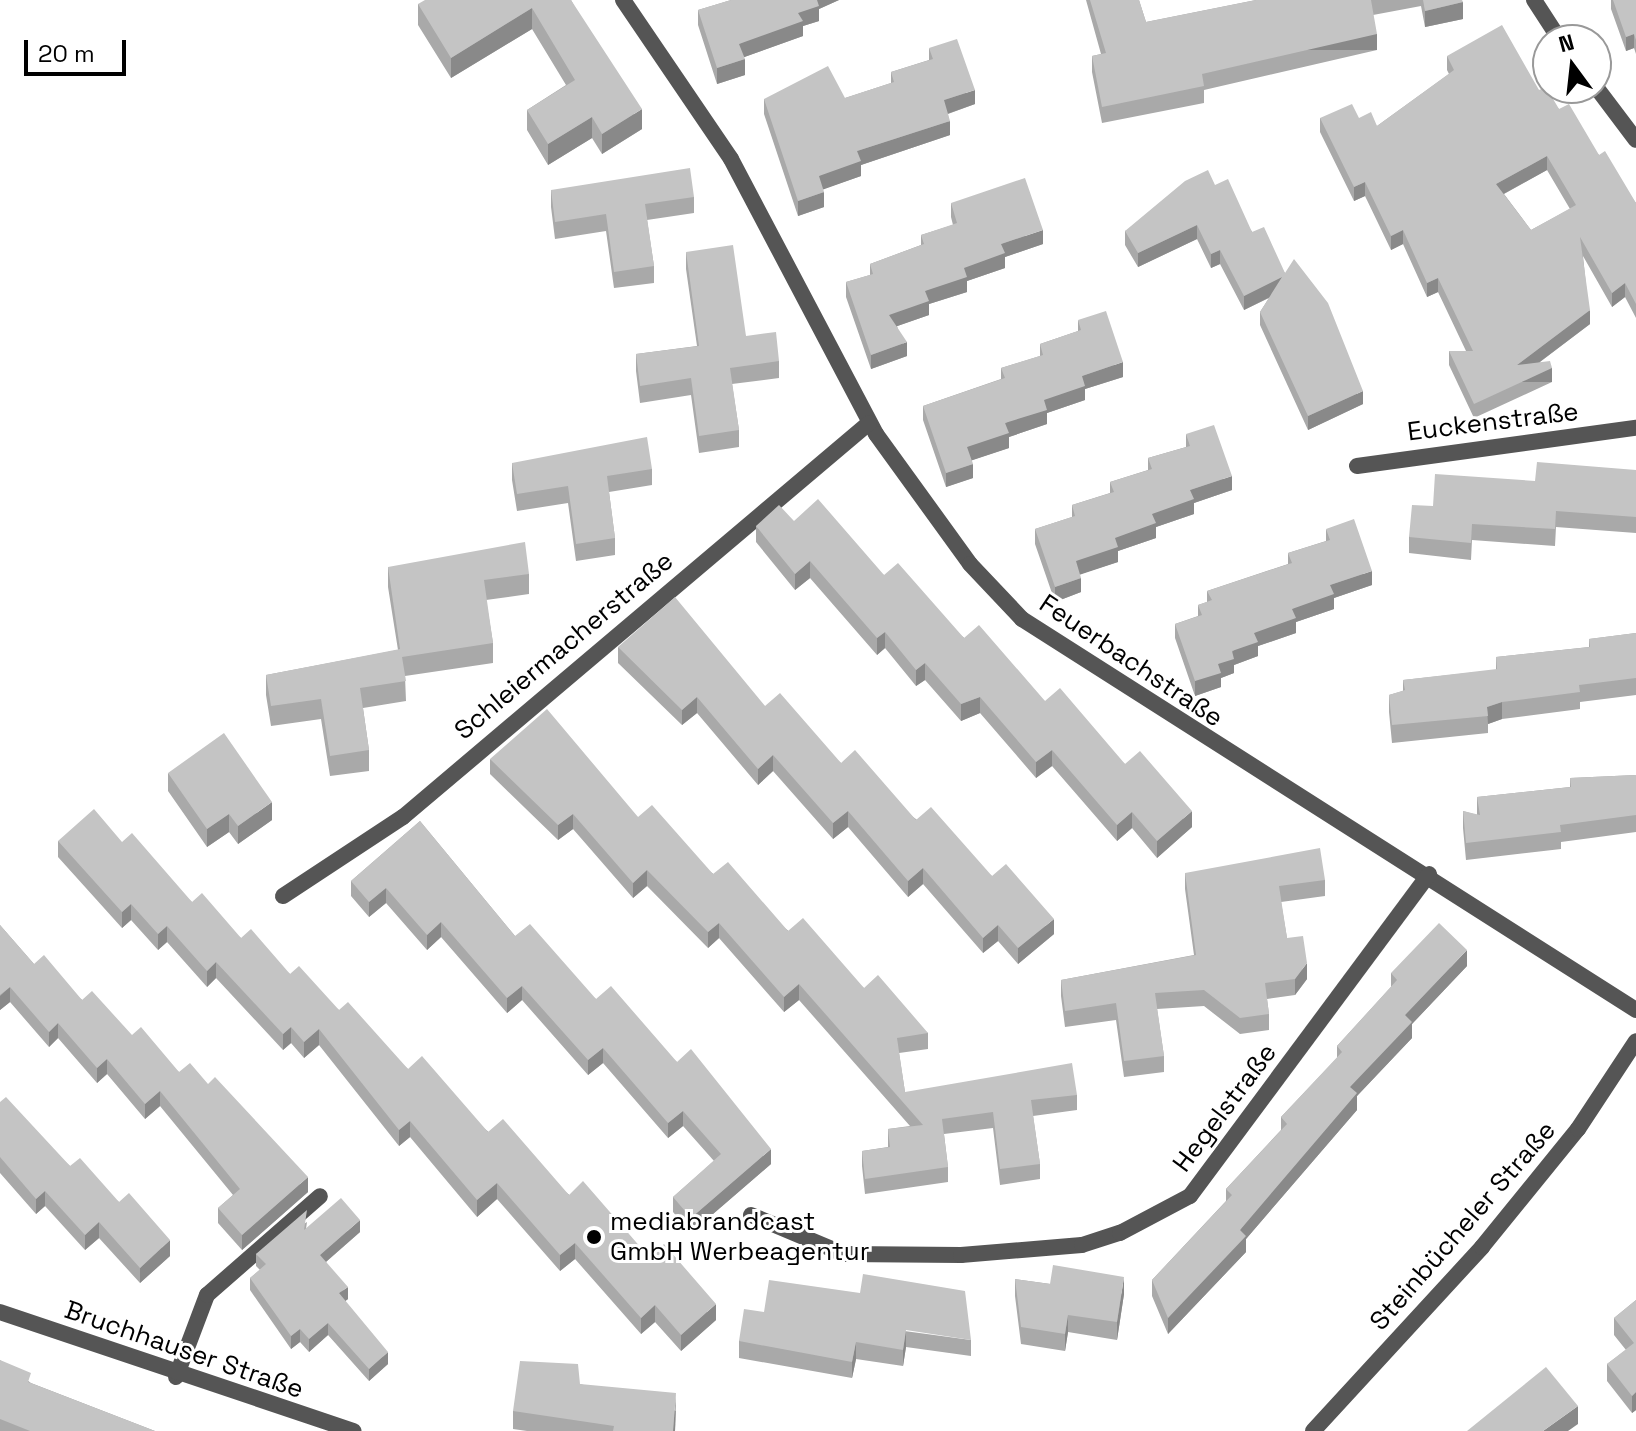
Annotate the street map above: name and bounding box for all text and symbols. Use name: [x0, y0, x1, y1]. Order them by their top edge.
scale bar: [28, 24, 130, 74]
north arrow: [1532, 24, 1612, 104]
text: N: [1556, 27, 1577, 58]
text: 20 m: [38, 38, 95, 69]
street label: Euckenstraße: [1406, 396, 1580, 448]
street label: Schleiermacherstraße: [448, 545, 680, 747]
street label: Feuerbachstraße: [1033, 588, 1229, 734]
street label: Hegelstraße: [1167, 1038, 1283, 1178]
street label: Steinbücheler Straße: [1364, 1115, 1562, 1337]
place label: mediabrandcast GmbH Werbeagentur: [610, 1206, 870, 1268]
marker: mediabrandcast GmbH Werbeagentur: [585, 1228, 603, 1246]
street label: Bruchhauser Straße: [61, 1294, 307, 1406]

